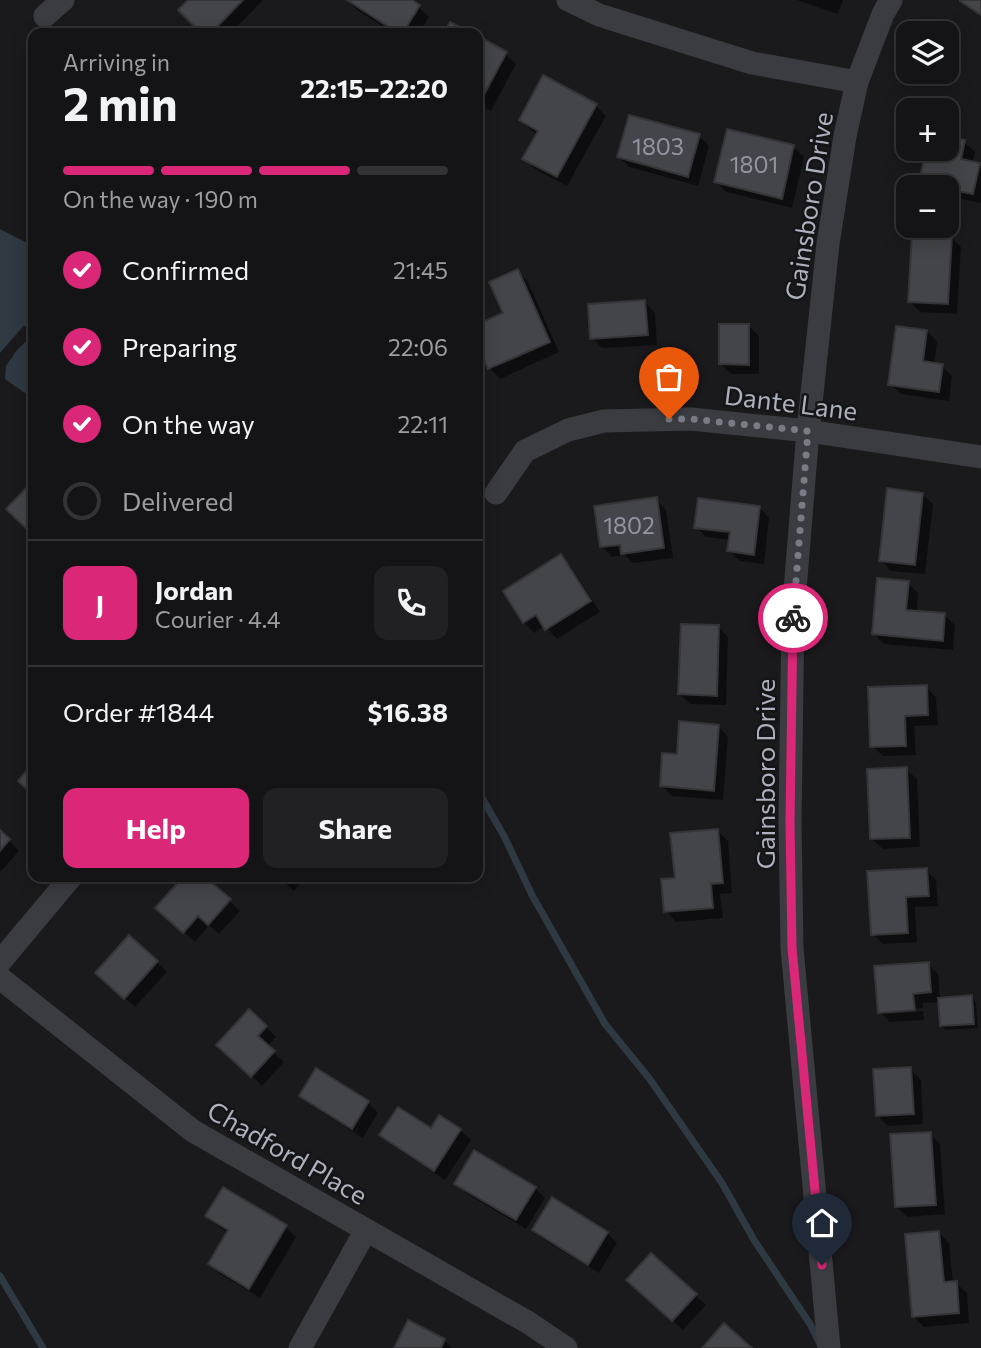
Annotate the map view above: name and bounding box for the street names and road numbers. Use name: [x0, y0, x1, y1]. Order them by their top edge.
street label: Gainsboro Drive: [778, 110, 838, 302]
street label: Dante Lane: [723, 378, 859, 426]
street label: Gainsboro Drive: [749, 679, 780, 869]
street label: Chadford Place: [203, 1094, 373, 1210]

